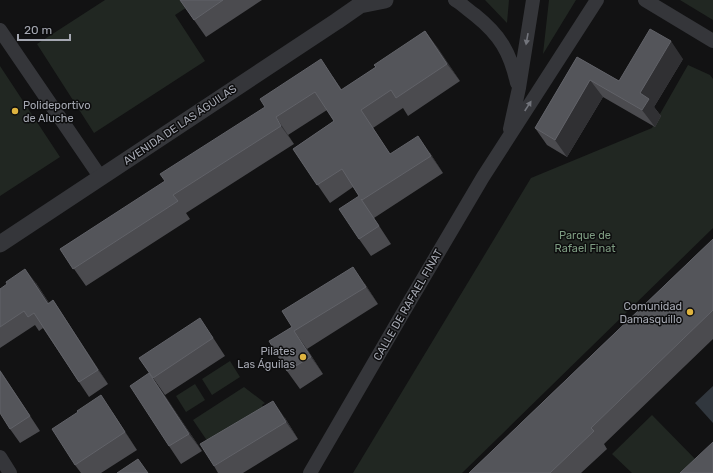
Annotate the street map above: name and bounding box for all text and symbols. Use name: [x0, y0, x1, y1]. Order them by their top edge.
scale bar: [18, 16, 70, 42]
text: 20 m: [24, 23, 52, 37]
one-way arrow: [524, 32, 530, 45]
street label: AVENIDA DE LAS ÁGUILAS: [121, 82, 239, 168]
place label: Polideportivo de Aluche: [23, 99, 91, 125]
one-way arrow: [525, 100, 532, 112]
marker: Polideportivo de Aluche: [10, 106, 20, 116]
park label: Parque de Rafael Finat: [554, 229, 616, 255]
street label: CALLE DE RAFAEL FINAT: [371, 246, 446, 363]
place label: Comunidad Damasquillo: [619, 300, 682, 326]
marker: Comunidad Damasquillo: [685, 307, 695, 317]
place label: Pilates Las Águilas: [237, 345, 295, 371]
marker: Pilates Las Águilas: [298, 352, 308, 362]

